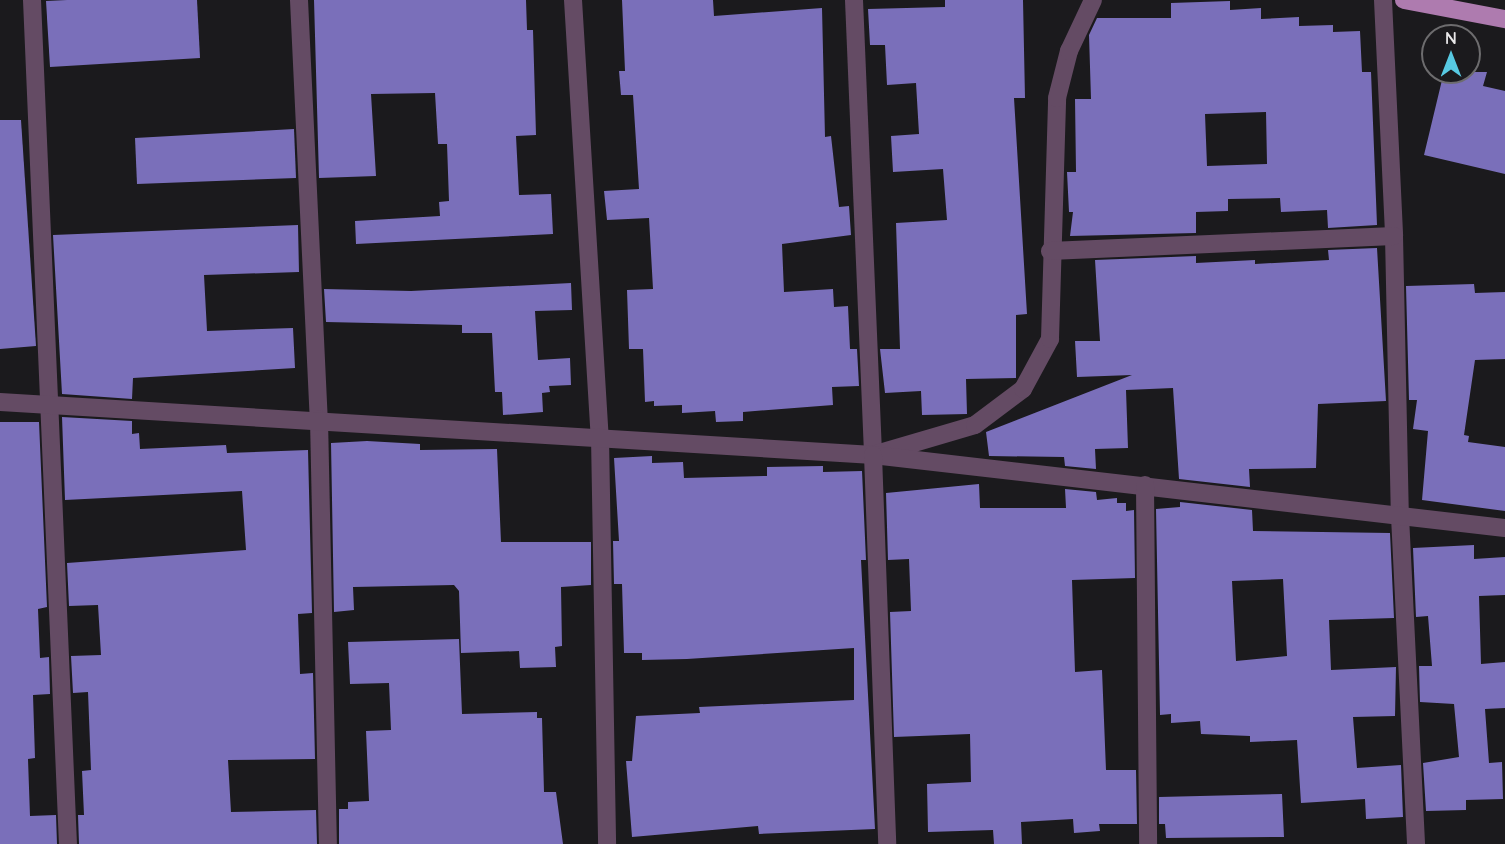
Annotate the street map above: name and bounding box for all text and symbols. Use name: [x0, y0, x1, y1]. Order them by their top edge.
north arrow: [1421, 24, 1481, 84]
text: N: [1445, 28, 1457, 48]

